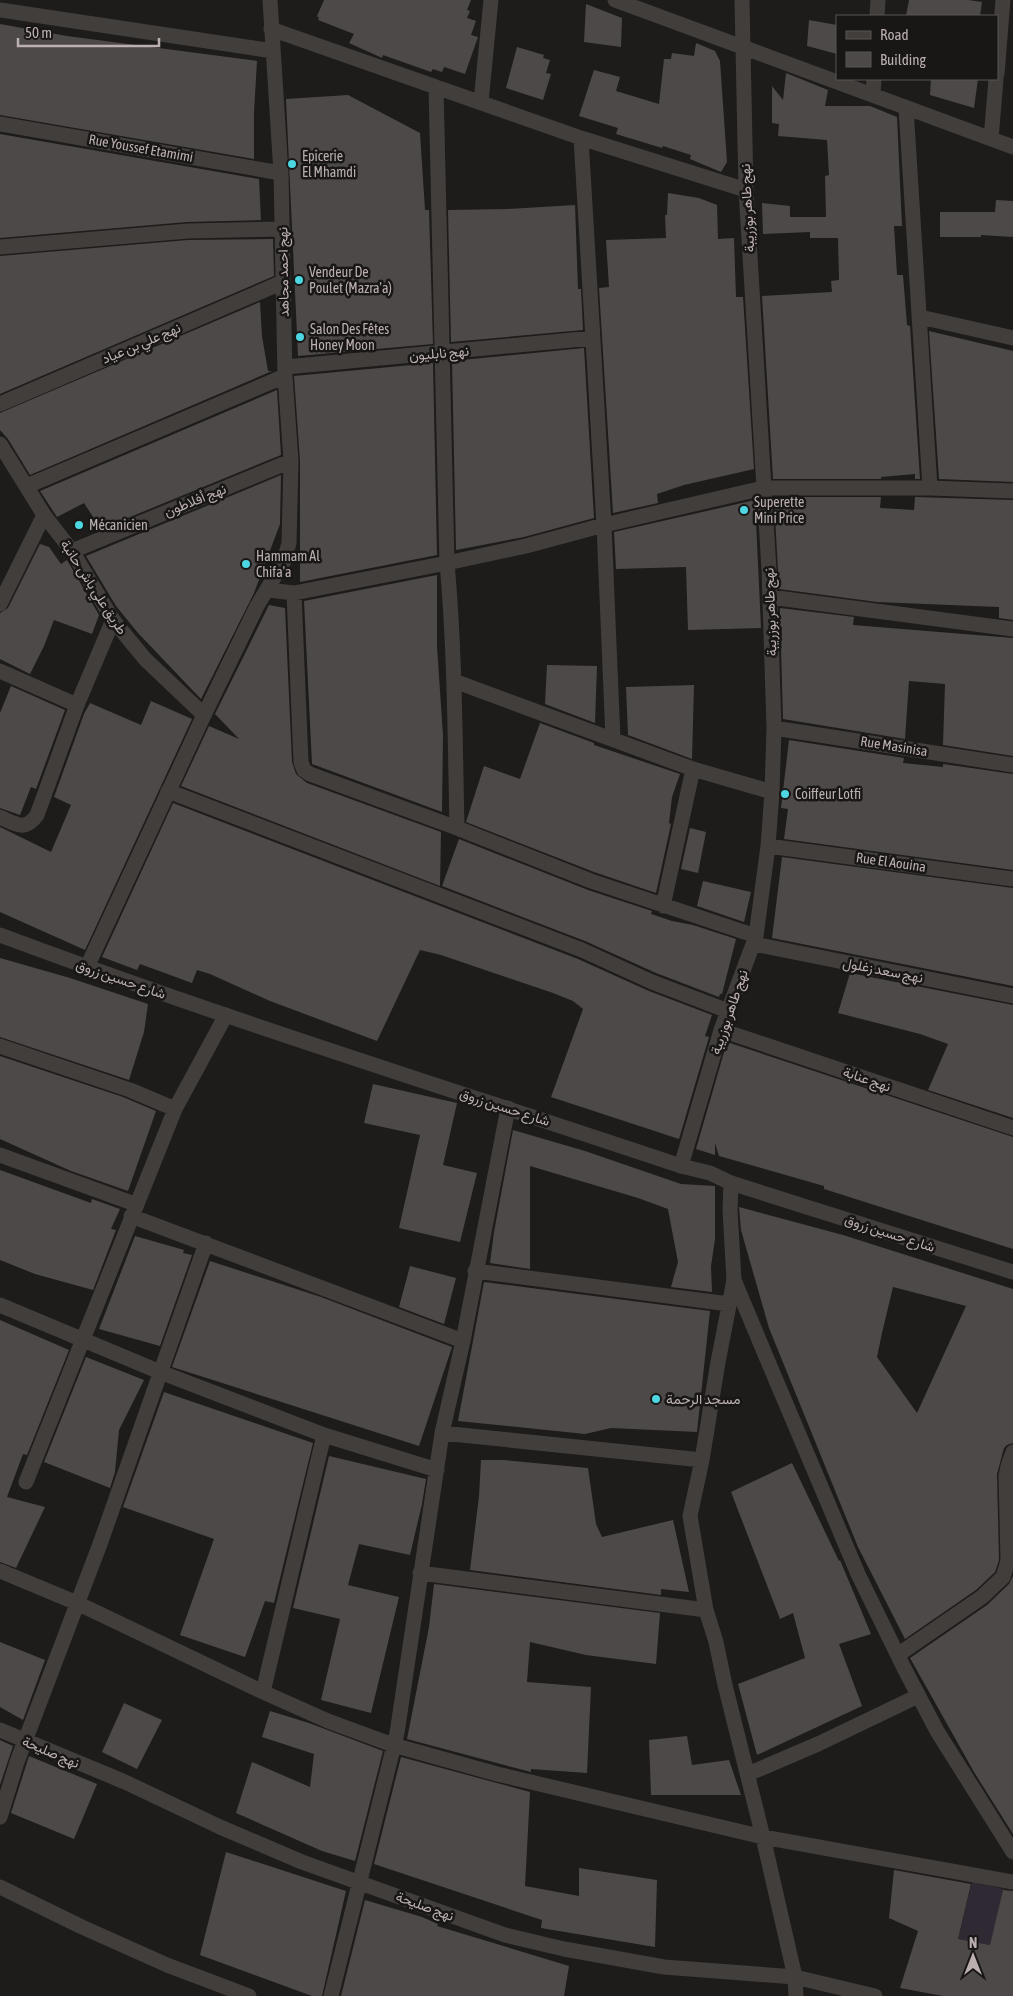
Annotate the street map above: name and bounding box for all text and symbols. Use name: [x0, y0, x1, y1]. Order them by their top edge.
scale bar: [18, 15, 159, 47]
legend: [836, 15, 998, 80]
text: 50 m: [25, 24, 52, 41]
text: Road: [880, 26, 909, 43]
text: Building: [880, 51, 926, 68]
street label: Rue Youssef Etamimi: [87, 131, 195, 165]
place label: Epicerie El Mhamdi: [302, 148, 356, 180]
marker: Epicerie El Mhamdi: [286, 158, 298, 170]
street label: نهج طاهر بوزريبة: [737, 163, 760, 253]
street label: نهج احمد مجاهد: [274, 227, 295, 317]
place label: Vendeur De Poulet (Mazra'a): [309, 264, 392, 296]
marker: Vendeur De Poulet (Mazra'a): [293, 274, 305, 286]
street label: نهج علي بن عياد: [99, 319, 184, 370]
place label: Salon Des Fêtes Honey Moon: [310, 321, 389, 353]
marker: Salon Des Fêtes Honey Moon: [294, 331, 306, 343]
street label: نهج نابليون: [408, 342, 470, 367]
street label: نهج أفلاطون: [162, 480, 229, 522]
place label: Superette Mini Price: [754, 494, 804, 526]
marker: Superette Mini Price: [738, 504, 750, 516]
place label: Mécanicien: [89, 517, 148, 533]
marker: Mécanicien: [73, 519, 85, 531]
street label: طريق علي باش حانبة: [54, 537, 131, 640]
place label: Hammam Al Chifa'a: [256, 548, 320, 580]
marker: Hammam Al Chifa'a: [240, 558, 252, 570]
street label: نهج طاهر بوزريبة: [760, 567, 783, 657]
street label: Rue Masinisa: [859, 733, 929, 759]
place label: Coiffeur Lotfi: [795, 786, 861, 802]
marker: Coiffeur Lotfi: [779, 788, 791, 800]
street label: Rue El Aouina: [855, 849, 927, 875]
street label: نهج سعد زغلول: [841, 954, 925, 989]
street label: شارع حسين زروق: [73, 956, 168, 1005]
street label: نهج طاهر بوزريبة: [707, 968, 754, 1057]
street label: نهج عنابة: [840, 1063, 893, 1097]
street label: شارع حسين زروق: [457, 1085, 552, 1132]
street label: شارع حسين زروق: [842, 1211, 937, 1258]
place label: مسجد الرحمة: [666, 1391, 740, 1408]
marker: مسجد الرحمة: [650, 1393, 662, 1405]
street label: نهج صليحة: [19, 1733, 82, 1774]
street label: نهج صليحة: [393, 1888, 456, 1927]
north arrow: [948, 1931, 998, 1981]
text: N: [969, 1935, 977, 1951]

